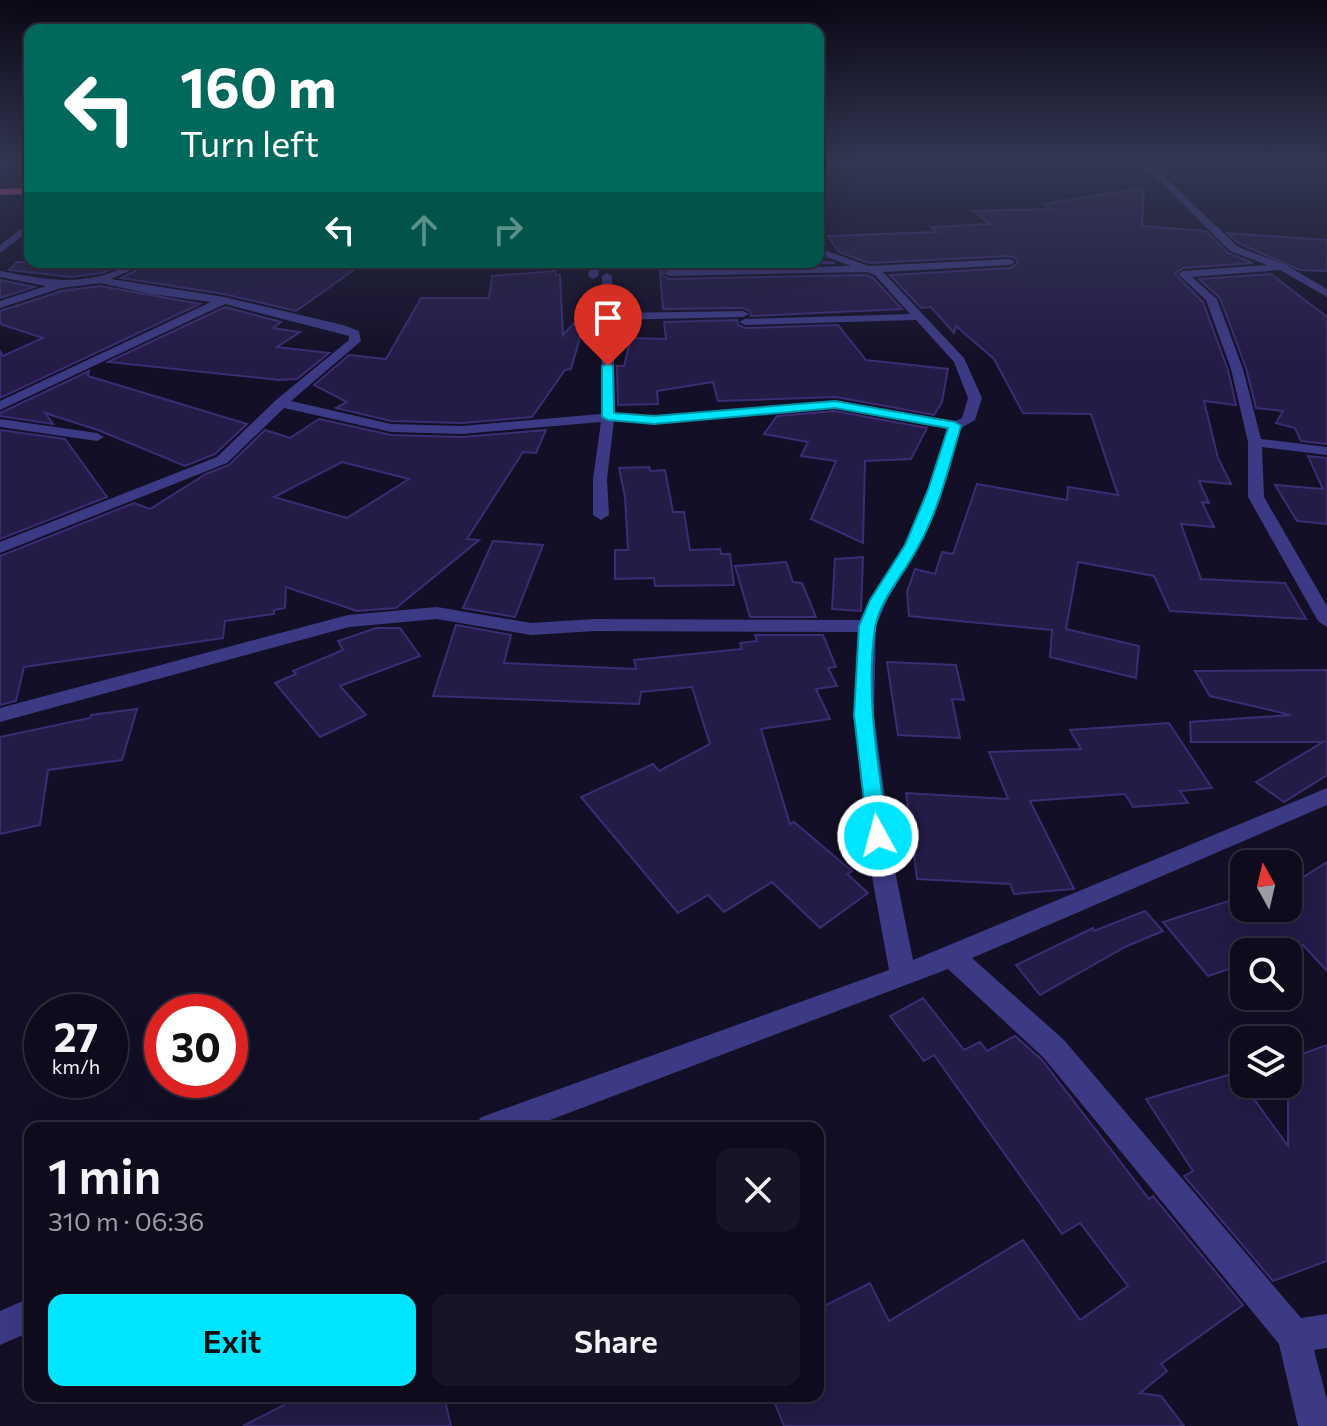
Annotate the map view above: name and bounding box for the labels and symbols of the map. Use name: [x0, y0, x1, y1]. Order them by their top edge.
pin: [574, 284, 642, 366]
position arrow: [836, 794, 920, 878]
north arrow: [1230, 850, 1302, 922]
speed limit sign: 30: [144, 994, 248, 1098]

